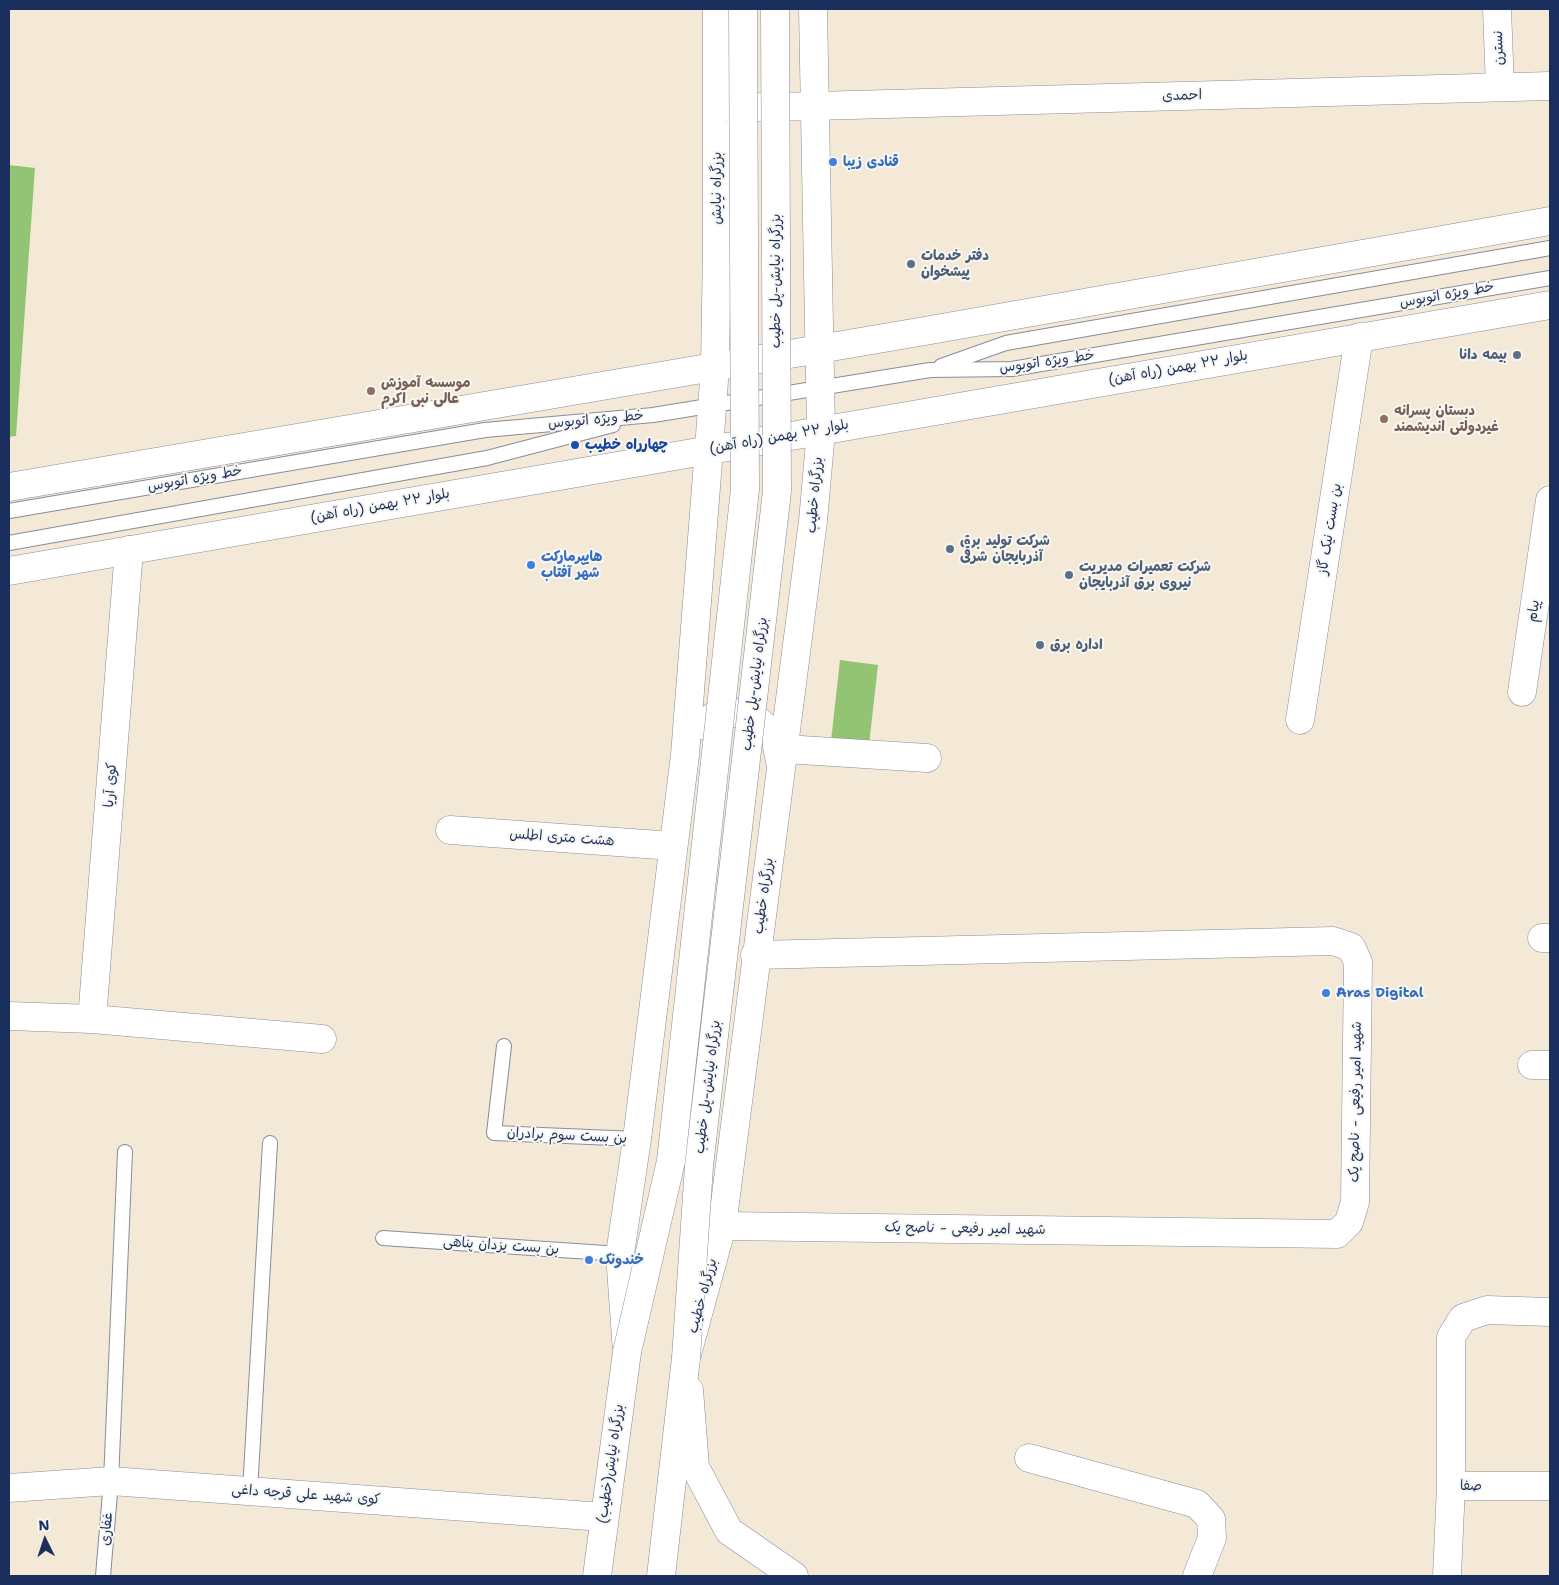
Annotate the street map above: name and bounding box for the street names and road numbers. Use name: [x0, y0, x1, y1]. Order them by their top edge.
street label: نسترن: [1490, 30, 1508, 66]
street label: احمدی: [1162, 87, 1202, 105]
street label: بزرگراه نیایش: [709, 152, 725, 224]
street label: بزرگراه نیایش-پل خطیب: [768, 214, 784, 348]
street label: خط ویژه اتوبوس: [1398, 278, 1496, 312]
street label: خط ویژه اتوبوس: [998, 347, 1096, 377]
street label: بلوار ۲۲ بهمن (راه آهن): [1107, 347, 1249, 389]
street label: خط ویژه اتوبوس: [548, 407, 644, 433]
street label: بلوار ۲۲ بهمن (راه آهن): [708, 416, 850, 458]
street label: بزرگراه خطیب: [803, 456, 827, 534]
street label: خط ویژه اتوبوس: [146, 462, 244, 496]
street label: بن بست نیک گاز: [1314, 482, 1346, 576]
street label: بلوار ۲۲ بهمن (راه آهن): [309, 485, 451, 527]
street label: پیام: [1524, 599, 1544, 623]
street label: بزرگراه نیایش-پل خطیب: [738, 616, 772, 752]
street label: کوی آریا: [101, 762, 121, 808]
street label: هشت متری اطلس: [509, 826, 615, 850]
street label: بزرگراه خطیب: [750, 857, 778, 935]
street label: بزرگراه نیایش-پل خطیب: [691, 1019, 725, 1155]
street label: شهید امیر رفیعی - ناصح یک: [1346, 1021, 1366, 1183]
street label: بن بست سوم برادران: [506, 1124, 628, 1148]
street label: شهید امیر رفیعی - ناصح یک: [884, 1219, 1046, 1239]
street label: بن بست یزدان پناهی: [442, 1234, 560, 1258]
street label: بزرگراه خطیب: [685, 1257, 721, 1335]
street label: بزرگراه نیایش(خطیب): [594, 1403, 628, 1525]
street label: صفا: [1460, 1478, 1482, 1494]
street label: کوی شهید علی قرجه داغی: [231, 1481, 381, 1509]
street label: غفاری: [97, 1512, 117, 1546]

